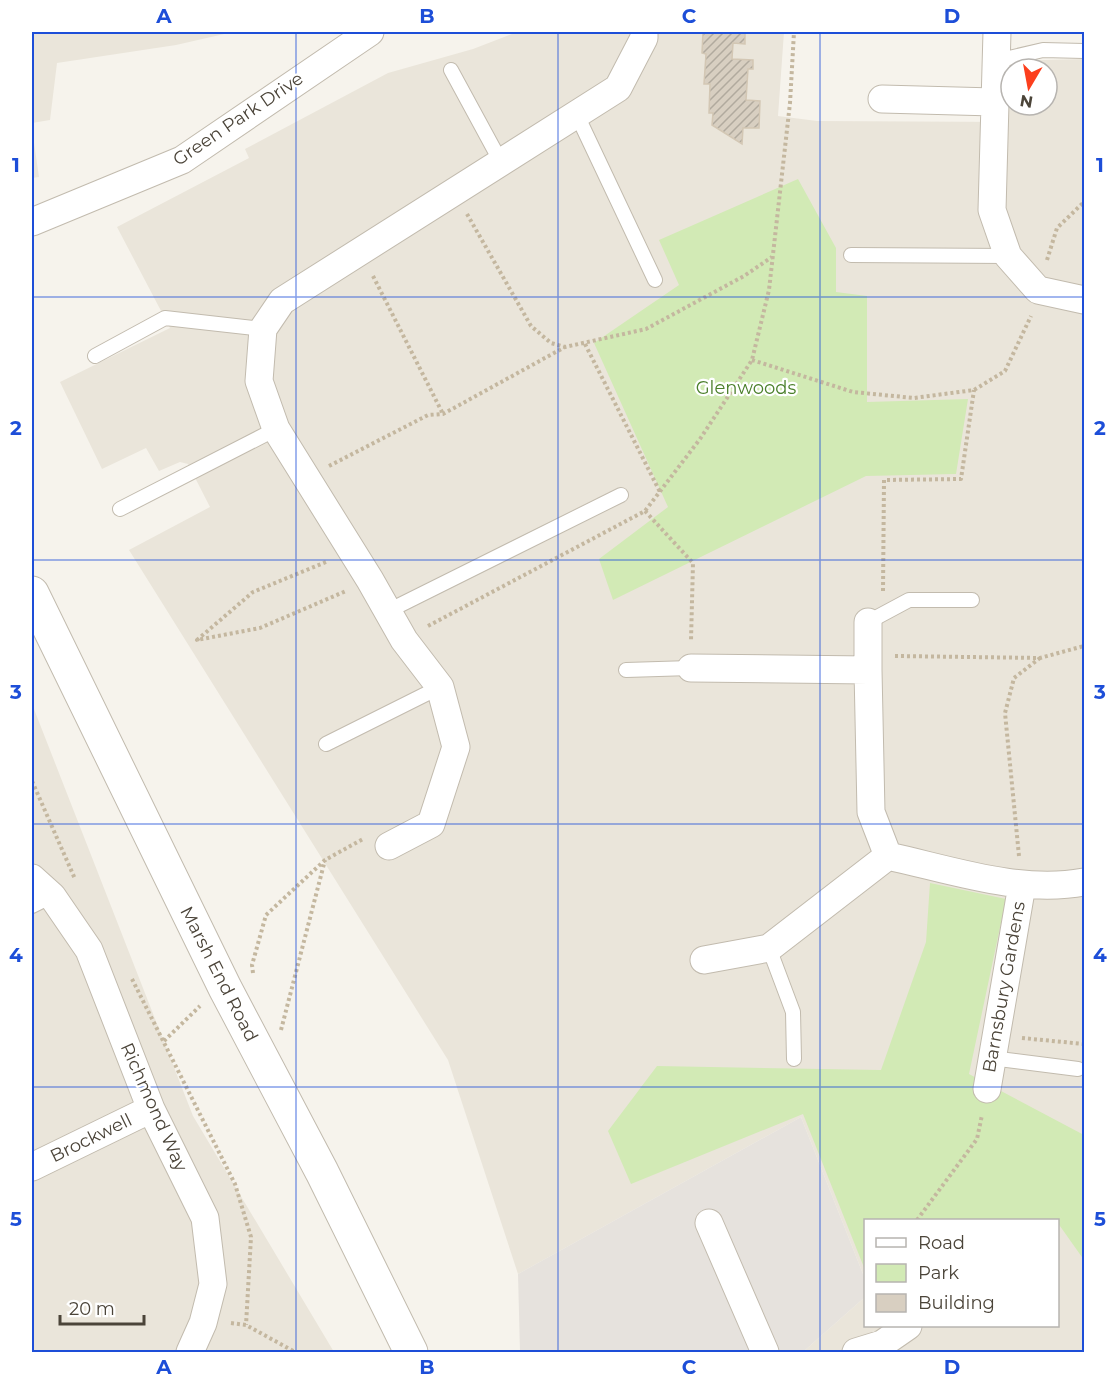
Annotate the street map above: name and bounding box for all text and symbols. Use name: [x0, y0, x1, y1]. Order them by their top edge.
text: A: [155, 4, 172, 28]
text: B: [419, 4, 435, 28]
text: C: [682, 4, 697, 28]
text: D: [944, 4, 960, 28]
north arrow: [999, 57, 1059, 117]
street label: Green Park Drive: [169, 67, 307, 171]
text: N: [1018, 91, 1035, 112]
text: 1: [12, 153, 20, 177]
text: 1: [1096, 153, 1104, 177]
park label: Glenwoods: [696, 377, 797, 399]
text: 2: [10, 416, 22, 440]
text: 2: [1094, 416, 1106, 440]
text: 3: [9, 680, 22, 704]
text: 3: [1093, 680, 1106, 704]
street label: Barnsbury Gardens: [978, 899, 1030, 1074]
street label: Marsh End Road: [175, 903, 263, 1045]
text: 4: [9, 943, 23, 967]
text: 4: [1093, 943, 1107, 967]
street label: Richmond Way: [116, 1039, 192, 1175]
street label: Brockwell: [47, 1109, 135, 1167]
text: 5: [10, 1207, 22, 1231]
text: 5: [1094, 1207, 1106, 1231]
legend: [864, 1219, 1059, 1327]
text: Road: [918, 1232, 965, 1254]
text: Park: [918, 1262, 959, 1284]
scale bar: [60, 1288, 144, 1326]
text: Building: [918, 1292, 995, 1314]
text: 20 m: [69, 1298, 115, 1320]
text: A: [155, 1355, 172, 1379]
text: B: [419, 1355, 435, 1379]
text: C: [682, 1355, 697, 1379]
text: D: [944, 1355, 960, 1379]

